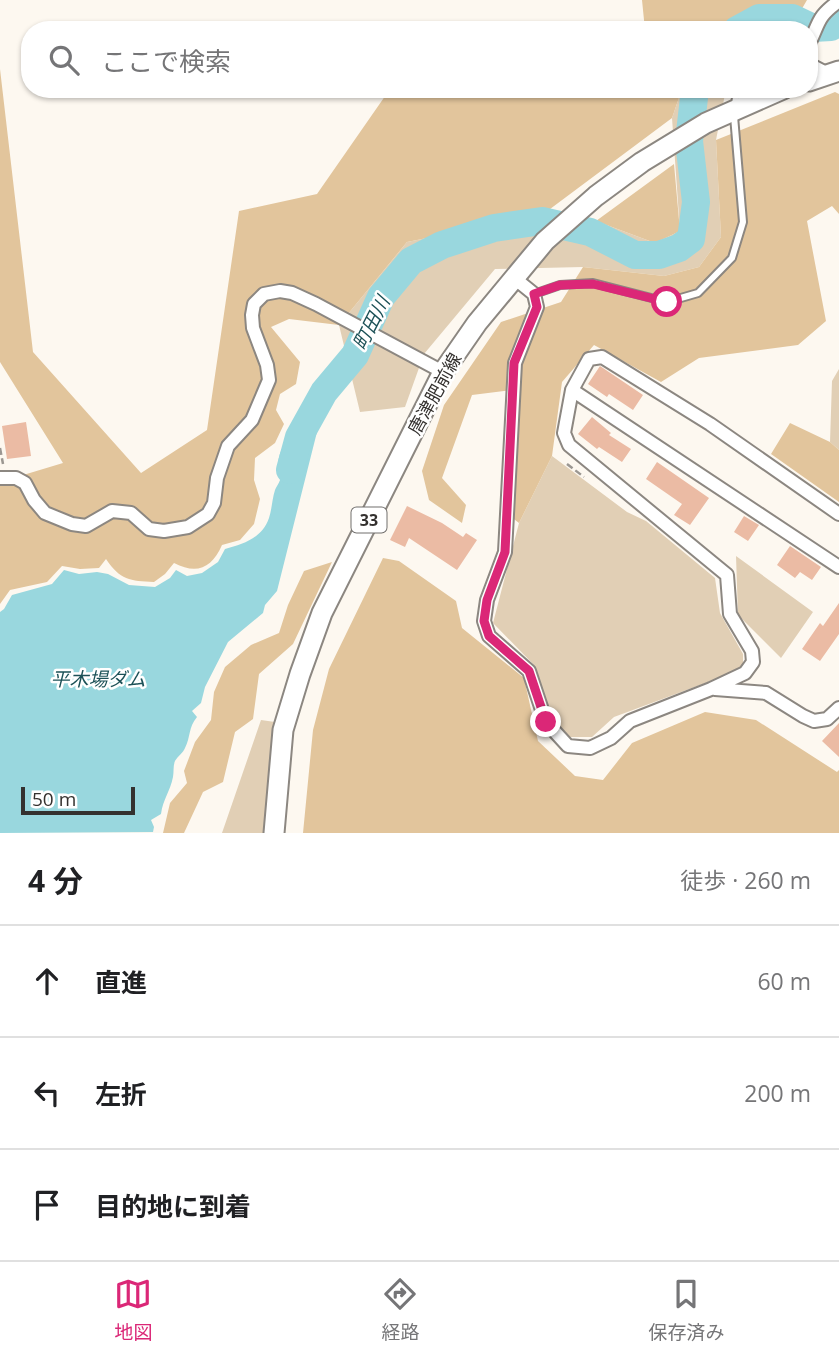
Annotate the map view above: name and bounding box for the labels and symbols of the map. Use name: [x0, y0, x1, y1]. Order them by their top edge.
route start: [651, 286, 682, 317]
water label: 町田川: [346, 290, 396, 354]
street label: 唐津肥前線: [402, 348, 466, 439]
road number: 33: [352, 508, 386, 533]
water label: 平木場ダム: [50, 666, 146, 692]
route end: [530, 706, 561, 737]
scale bar: [21, 784, 135, 816]

